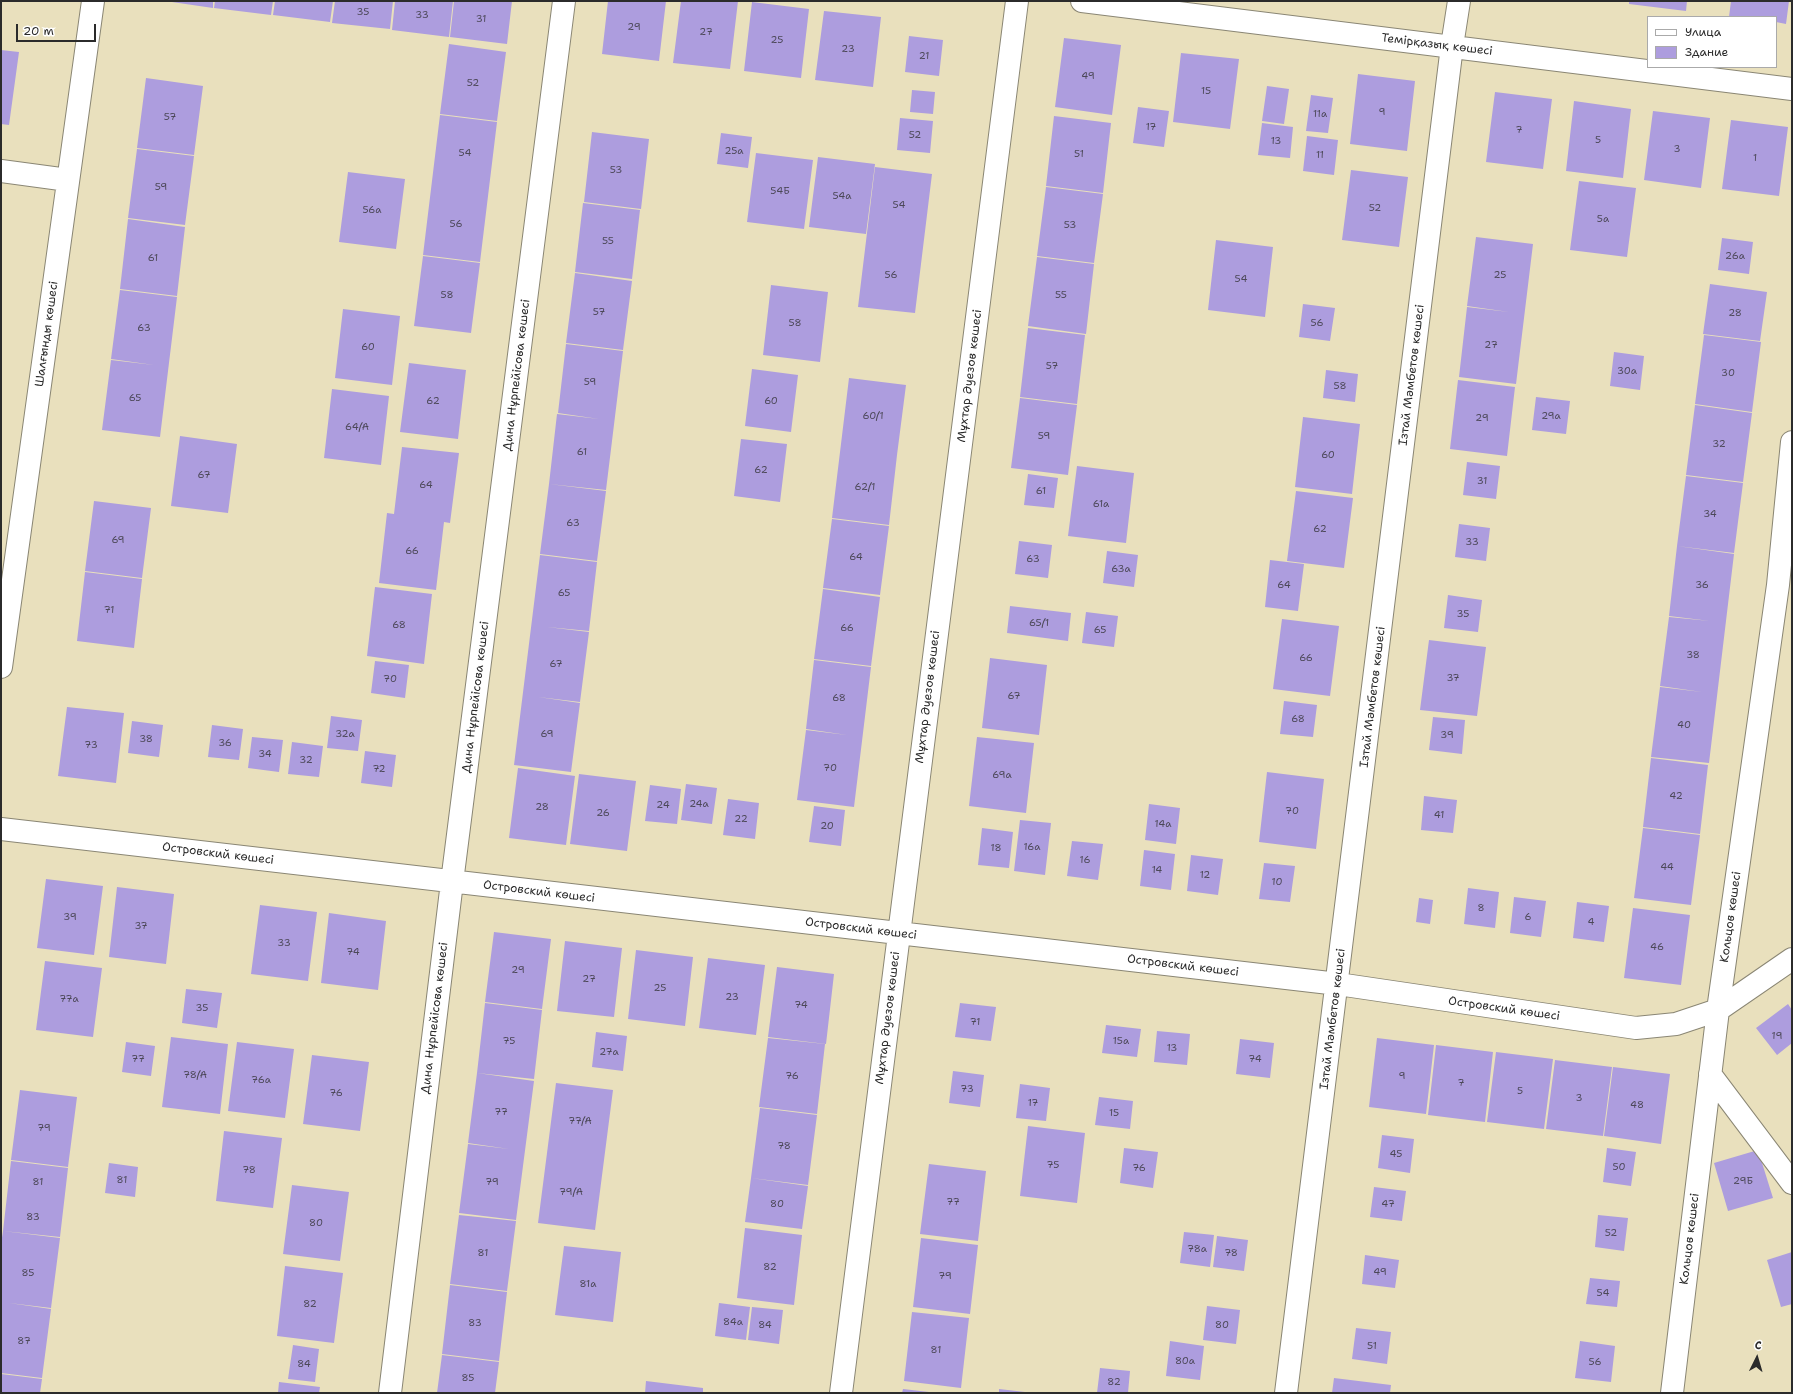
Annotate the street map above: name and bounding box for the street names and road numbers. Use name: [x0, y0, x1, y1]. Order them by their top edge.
street label: Темірқазық көшесі: [1381, 31, 1493, 59]
street label: Шалғынды көшесі: [32, 280, 62, 388]
street label: Дина Нұрпейісова көшесі: [501, 298, 533, 452]
street label: Ізтай Мәмбетов көшесі: [1396, 304, 1428, 446]
street label: Мұхтар Әуезов көшесі: [955, 309, 985, 443]
street label: Дина Нұрпейісова көшесі: [460, 620, 492, 774]
street label: Ізтай Мәмбетов көшесі: [1357, 626, 1389, 768]
street label: Мұхтар Әуезов көшесі: [913, 630, 943, 764]
street label: Островский көшесі: [161, 840, 275, 868]
street label: Кольцов көшесі: [1717, 870, 1745, 964]
street label: Островский көшесі: [482, 878, 596, 906]
street label: Островский көшесі: [804, 915, 918, 943]
street label: Дина Нұрпейісова көшесі: [419, 941, 451, 1095]
street label: Ізтай Мәмбетов көшесі: [1317, 948, 1349, 1090]
street label: Мұхтар Әуезов көшесі: [873, 951, 903, 1085]
street label: Островский көшесі: [1126, 952, 1240, 980]
street label: Островский көшесі: [1447, 994, 1561, 1024]
street label: Кольцов көшесі: [1677, 1192, 1703, 1286]

